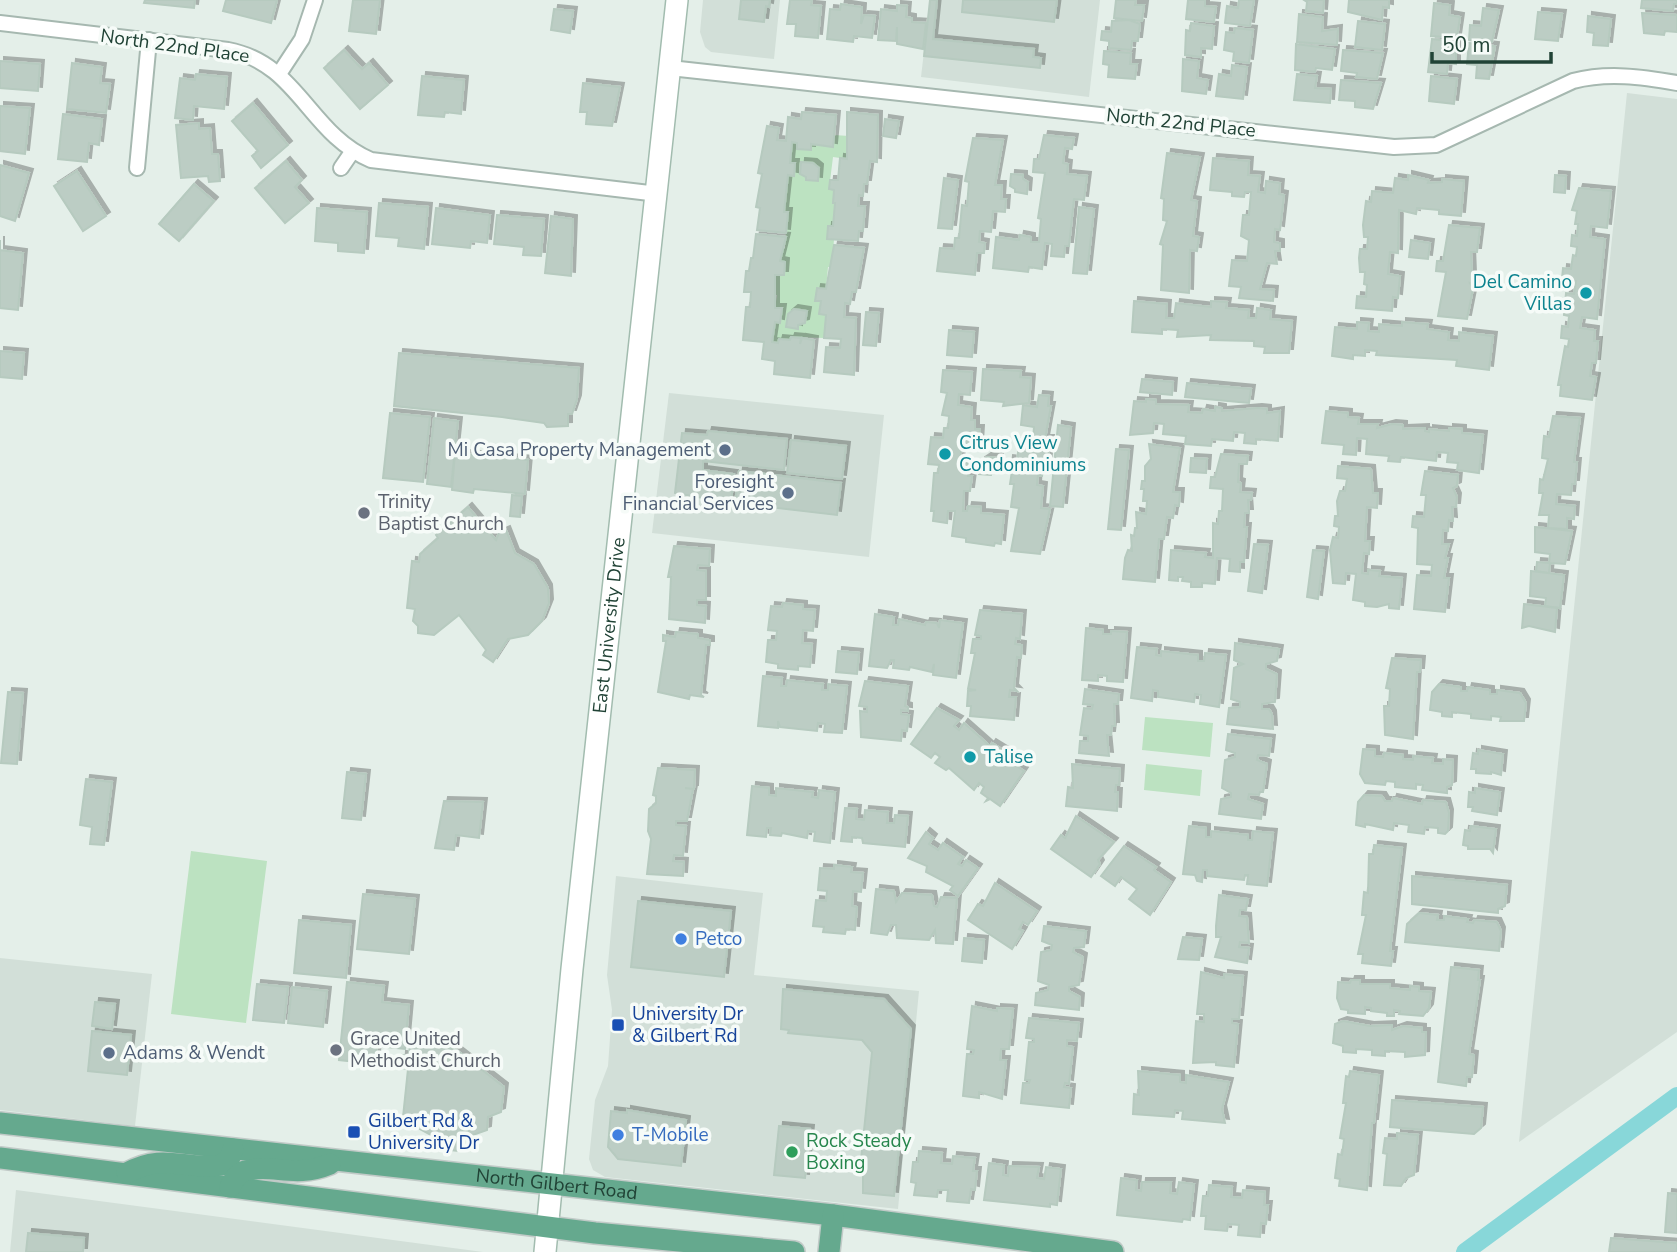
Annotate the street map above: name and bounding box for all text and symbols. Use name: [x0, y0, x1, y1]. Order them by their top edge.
scale bar: [1432, 21, 1551, 65]
street label: North 22nd Place: [99, 23, 251, 69]
text: 50 m: [1442, 31, 1491, 59]
street label: North 22nd Place: [1105, 102, 1257, 144]
place label: Del Camino Villas: [1473, 269, 1572, 317]
marker: Del Camino Villas: [1578, 285, 1594, 301]
place label: Citrus View Condominiums: [959, 430, 1086, 478]
place label: Mi Casa Property Management: [448, 437, 711, 463]
marker: Mi Casa Property Management: [717, 442, 733, 458]
marker: Citrus View Condominiums: [937, 446, 953, 462]
place label: Foresight Financial Services: [623, 469, 774, 517]
marker: Foresight Financial Services: [780, 485, 796, 501]
place label: Trinity Baptist Church: [378, 489, 504, 537]
marker: Trinity Baptist Church: [356, 505, 372, 521]
street label: East University Drive: [587, 536, 632, 715]
place label: Talise: [984, 744, 1033, 770]
marker: Talise: [962, 749, 978, 765]
place label: Petco: [695, 926, 742, 952]
marker: Petco: [673, 931, 689, 947]
place label: University Dr & Gilbert Rd: [632, 1001, 744, 1049]
marker: University Dr & Gilbert Rd: [610, 1017, 626, 1033]
place label: Grace United Methodist Church: [350, 1026, 501, 1074]
place label: Adams & Wendt: [123, 1040, 265, 1066]
marker: Grace United Methodist Church: [328, 1042, 344, 1058]
marker: Adams & Wendt: [101, 1045, 117, 1061]
place label: Gilbert Rd & University Dr: [368, 1108, 480, 1156]
place label: T-Mobile: [632, 1122, 709, 1148]
marker: Gilbert Rd & University Dr: [346, 1124, 362, 1140]
marker: T-Mobile: [610, 1127, 626, 1143]
place label: Rock Steady Boxing: [806, 1128, 912, 1176]
marker: Rock Steady Boxing: [784, 1144, 800, 1160]
street label: North Gilbert Road: [474, 1163, 639, 1206]

